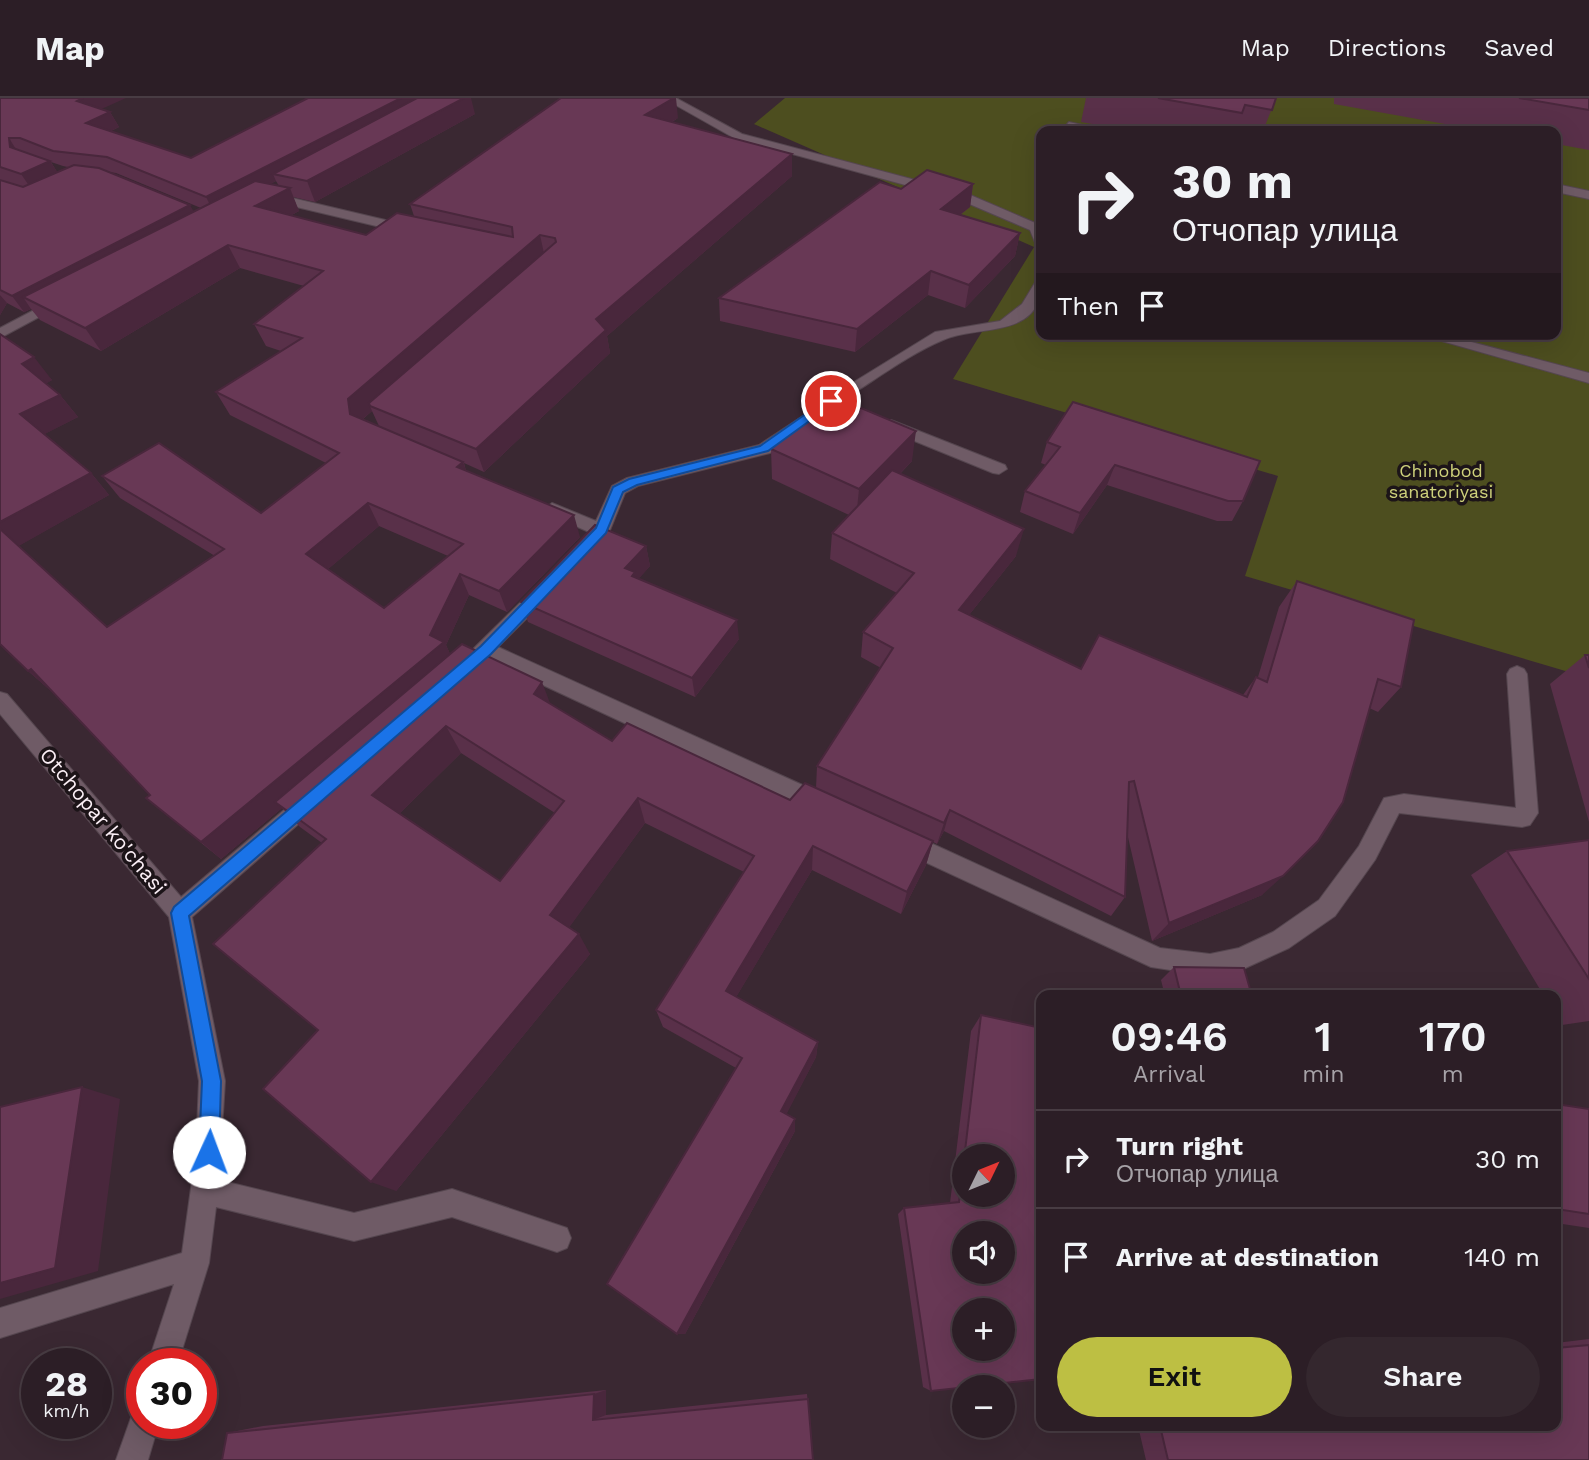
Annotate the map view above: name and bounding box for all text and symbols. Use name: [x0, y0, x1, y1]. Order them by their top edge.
text: Map: [35, 29, 105, 68]
text: Map: [1241, 34, 1290, 62]
text: Directions: [1328, 34, 1446, 62]
text: Saved: [1484, 34, 1554, 62]
text: 30 m: [1172, 152, 1293, 210]
icon: right: [1057, 154, 1148, 245]
text: Отчопар улица: [1172, 211, 1398, 249]
icon: arrive: [1133, 287, 1171, 325]
text: Then: [1057, 291, 1119, 321]
pin: [801, 371, 861, 431]
icon: arrive: [812, 382, 850, 420]
park label: Chinobod sanatoriyasi: [1389, 460, 1493, 502]
street label: Otchopar ko'chasi: [35, 742, 172, 899]
text: 09:46: [1110, 1012, 1228, 1061]
text: 1: [1315, 1012, 1332, 1061]
text: 170: [1419, 1012, 1487, 1061]
text: Arrival: [1133, 1061, 1205, 1088]
text: min: [1302, 1061, 1344, 1088]
text: m: [1442, 1061, 1464, 1088]
position arrow: [172, 1115, 246, 1189]
text: Turn right: [1116, 1131, 1243, 1161]
icon: right: [1057, 1140, 1095, 1178]
north arrow: [952, 1144, 1015, 1208]
map controls: [952, 1144, 1015, 1438]
text: 30 m: [1475, 1144, 1540, 1174]
text: Отчопар улица: [1116, 1161, 1278, 1188]
button: sound: [952, 1221, 1015, 1284]
icon: arrive: [1057, 1238, 1095, 1276]
text: Arrive at destination: [1116, 1242, 1379, 1272]
text: 140 m: [1464, 1242, 1540, 1272]
button: +: [952, 1298, 1015, 1361]
button: Exit: [1057, 1337, 1292, 1417]
button: Share: [1306, 1337, 1540, 1417]
speed limit sign: 30: [126, 1348, 217, 1439]
text: 28: [45, 1363, 88, 1405]
button: −: [952, 1375, 1015, 1438]
text: km/h: [43, 1400, 90, 1421]

